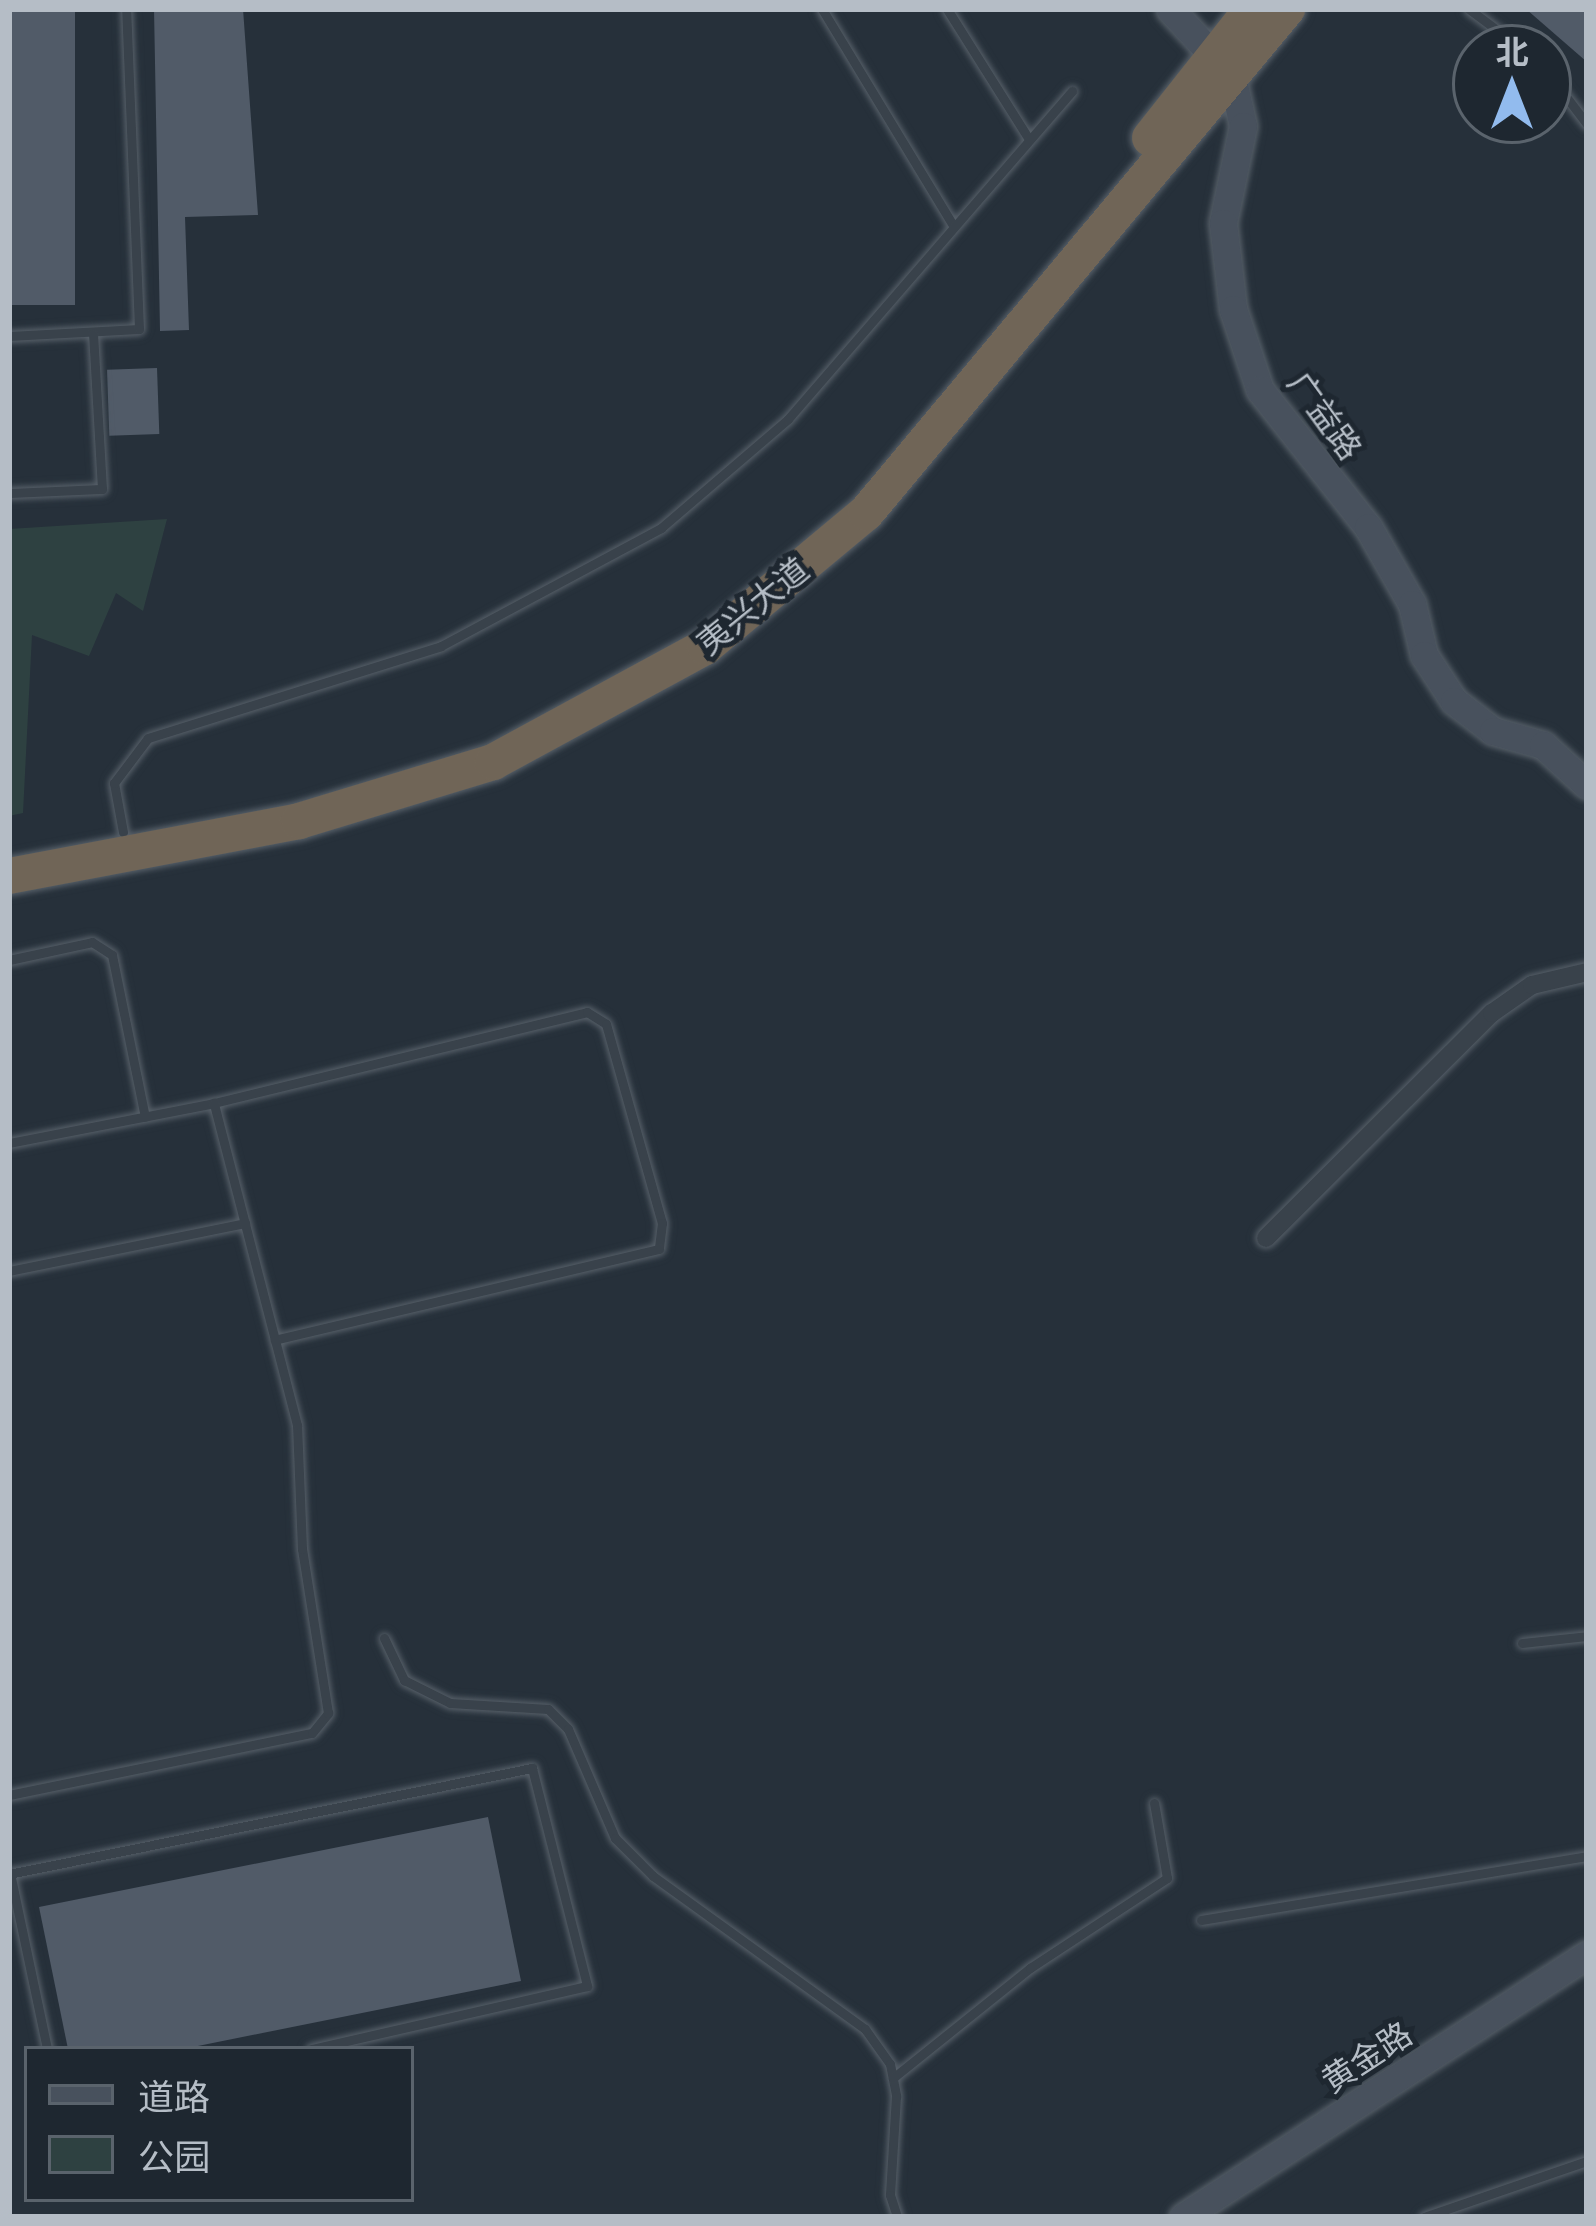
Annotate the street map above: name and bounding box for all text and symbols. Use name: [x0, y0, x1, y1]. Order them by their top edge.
north arrow: [1452, 24, 1572, 144]
text: 北: [1496, 30, 1529, 71]
street label: 广益路: [1281, 363, 1371, 467]
street label: 夷兴大道: [688, 548, 816, 662]
street label: 黄金路: [1314, 2012, 1418, 2100]
legend: [24, 2046, 414, 2202]
text: 道路: [138, 2073, 210, 2117]
text: 公园: [138, 2133, 210, 2177]

